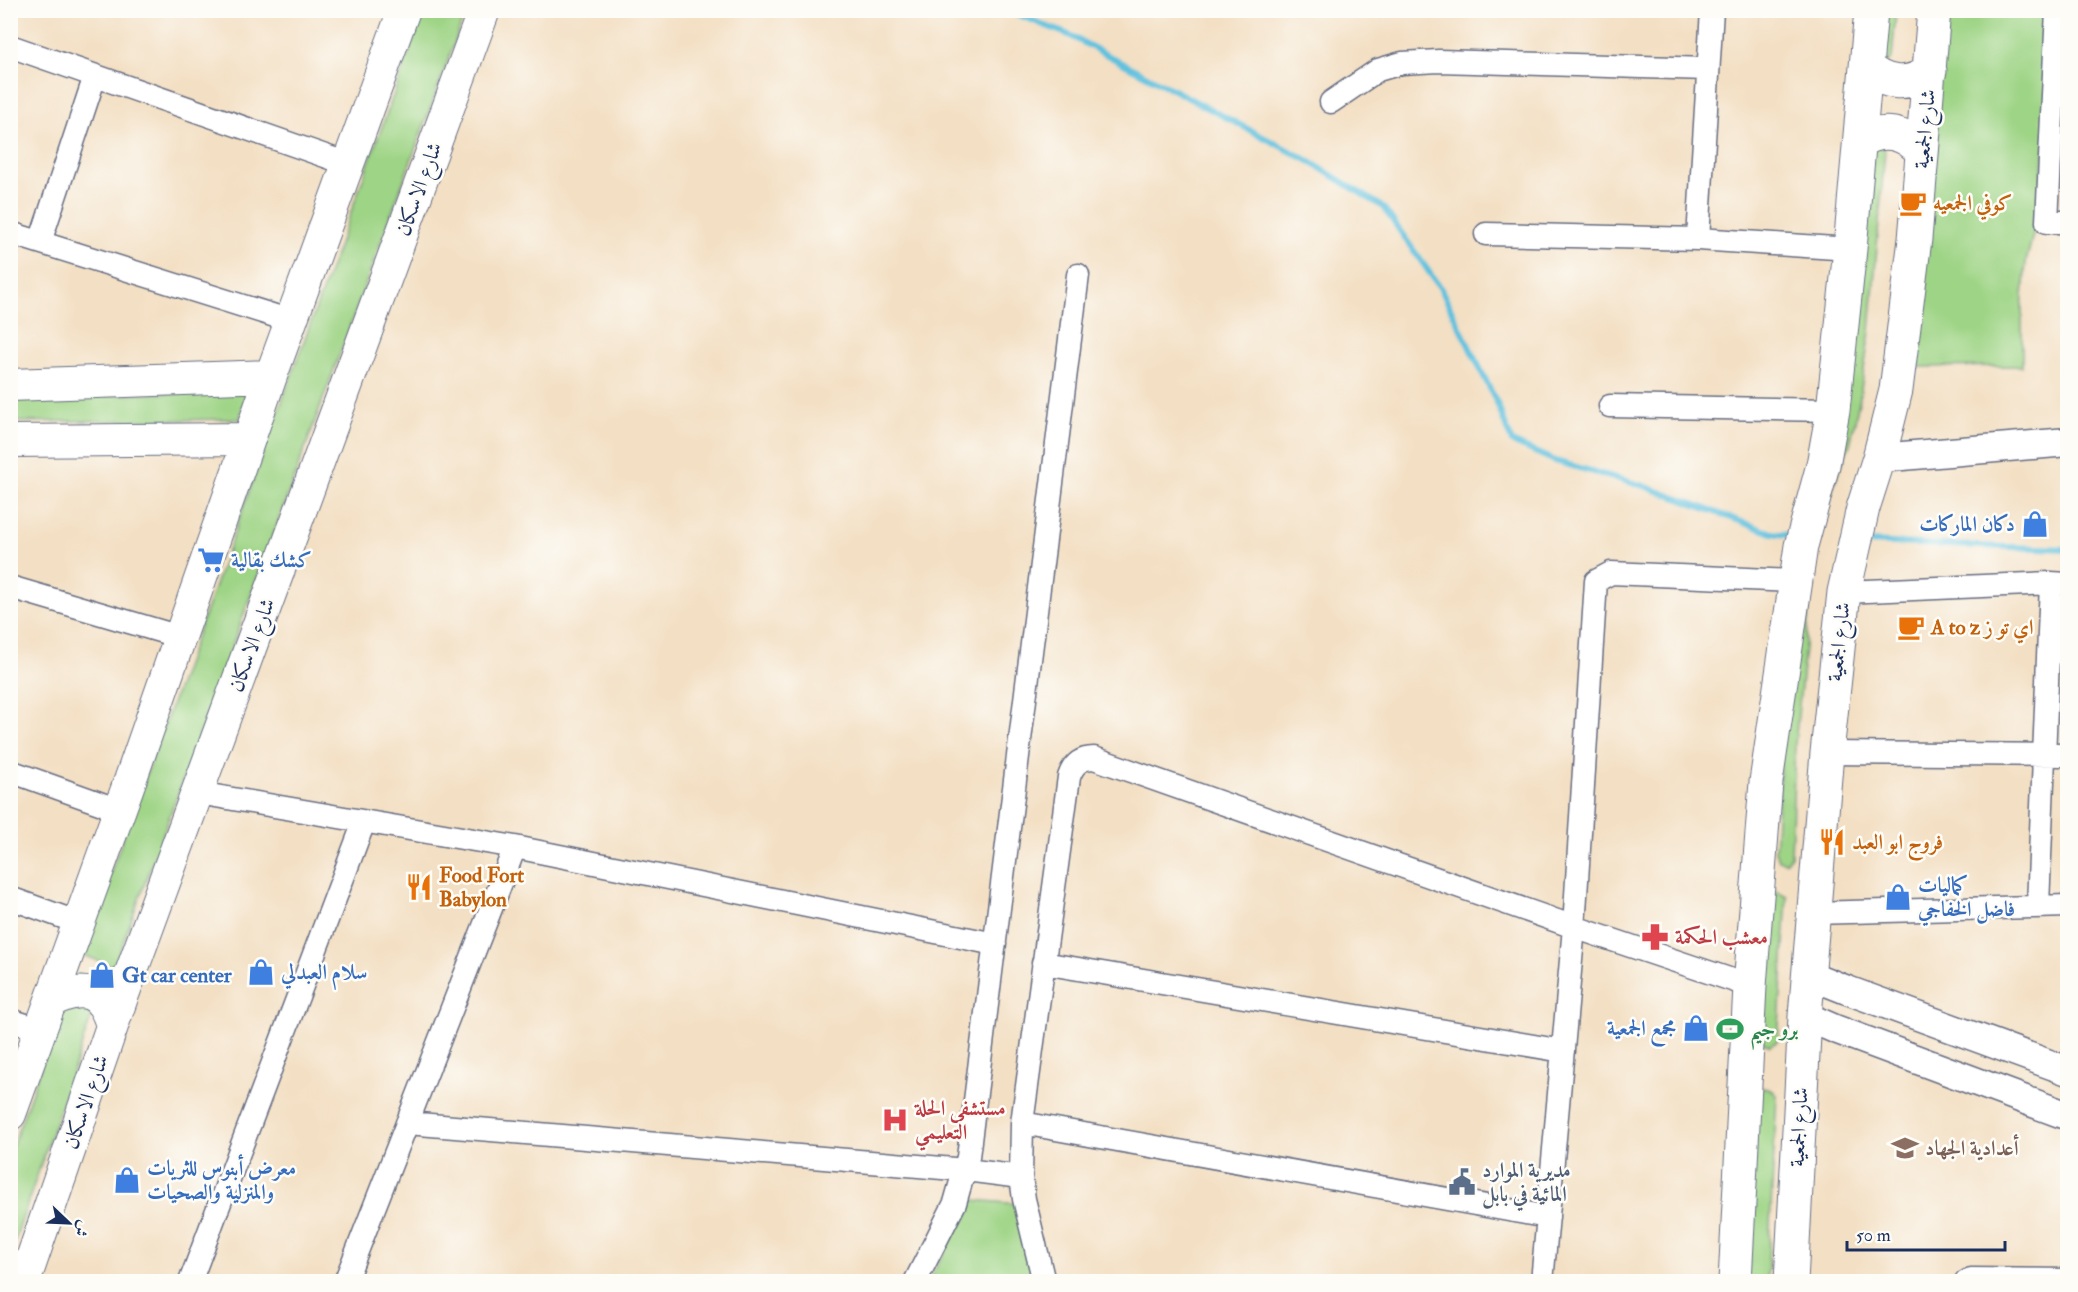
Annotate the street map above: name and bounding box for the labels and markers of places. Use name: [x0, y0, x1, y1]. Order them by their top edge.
cafe icon: كوفي الجمعيه: [1898, 188, 1928, 218]
place label: كوفي الجمعيه: [1933, 190, 2012, 221]
shop icon: دكان الماركات: [2020, 509, 2050, 539]
place label: دكان الماركات: [1919, 511, 2015, 538]
supermarket icon: كشك بقالية: [196, 545, 226, 575]
place label: كشك بقالية: [231, 547, 312, 574]
cafe icon: A to z اي تو ز: [1896, 612, 1926, 642]
place label: A to z اي تو ز: [1930, 614, 2034, 644]
restaurant icon: فروج ابو العبد: [1817, 827, 1847, 857]
place label: فروج ابو العبد: [1852, 829, 1943, 861]
place label: Food Fort Babylon: [439, 862, 524, 913]
restaurant icon: Food Fort Babylon: [404, 872, 434, 902]
place label: كماليات فاضل الخفاجي: [1917, 872, 2015, 927]
shop icon: كماليات فاضل الخفاجي: [1883, 882, 1913, 912]
pharmacy icon: معشب الحكمة: [1640, 922, 1670, 952]
place label: معشب الحكمة: [1675, 924, 1768, 951]
shop icon: سلام العبدلي: [246, 957, 276, 987]
place label: سلام العبدلي: [280, 959, 367, 991]
shop icon: Gt car center: [87, 960, 117, 990]
place label: Gt car center: [122, 962, 233, 989]
shop icon: مجمع الجمعية: [1681, 1013, 1711, 1043]
sports icon: برو جيم: [1715, 1014, 1745, 1044]
place label: مجمع الجمعية: [1607, 1015, 1676, 1047]
place label: برو جيم: [1750, 1016, 1799, 1050]
place label: مستشفى الحلة التعليمي: [913, 1095, 1006, 1151]
hospital icon: مستشفى الحلة التعليمي: [880, 1105, 910, 1135]
school or university icon: أعدادية الجهاد: [1890, 1133, 1920, 1163]
place label: أعدادية الجهاد: [1925, 1134, 2019, 1162]
place label: معرض أبنوس للثريات والمنزلية والصحيات: [147, 1154, 296, 1206]
place label: مديرية الموارد المائية في بابل: [1482, 1157, 1571, 1212]
shop icon: معرض أبنوس للثريات والمنزلية والصحيات: [112, 1165, 142, 1195]
public building icon: مديرية الموارد المائية في بابل: [1447, 1167, 1477, 1197]

